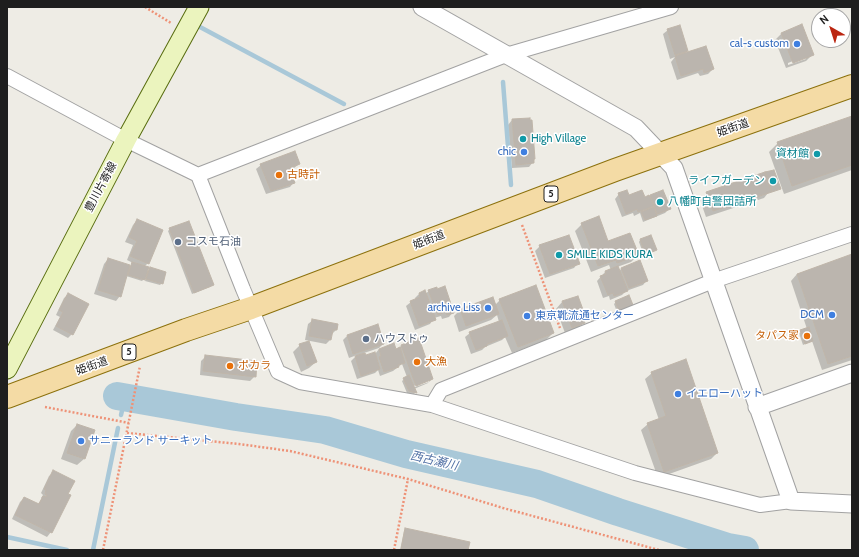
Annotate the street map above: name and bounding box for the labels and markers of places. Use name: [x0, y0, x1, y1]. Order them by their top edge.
place label: cal-s custom: [730, 37, 789, 51]
marker: cal-s custom: [792, 39, 802, 49]
place label: High Village: [531, 132, 586, 146]
marker: High Village: [518, 134, 528, 144]
place label: chic: [498, 145, 516, 159]
marker: chic: [519, 147, 529, 157]
place label: 資材館: [776, 147, 809, 161]
marker: 資材館: [812, 149, 822, 159]
place label: 古時計: [287, 168, 320, 182]
marker: 古時計: [274, 170, 284, 180]
place label: ライフガーデン: [688, 174, 765, 188]
marker: ライフガーデン: [768, 176, 778, 186]
place label: 八幡町自警団詰所: [668, 195, 756, 209]
marker: 八幡町自警団詰所: [655, 197, 665, 207]
place label: コスモ石油: [186, 235, 241, 249]
marker: コスモ石油: [173, 237, 183, 247]
place label: SMILE KIDS KURA: [567, 248, 653, 262]
marker: SMILE KIDS KURA: [554, 250, 564, 260]
place label: archive Liss: [428, 301, 480, 315]
marker: archive Liss: [483, 303, 493, 313]
place label: DCM: [800, 308, 824, 322]
place label: 東京靴流通センター: [535, 309, 634, 323]
marker: DCM: [827, 310, 837, 320]
marker: 東京靴流通センター: [522, 311, 532, 321]
place label: タパス家: [755, 329, 799, 343]
marker: タパス家: [802, 331, 812, 341]
place label: ハウスドゥ: [374, 332, 429, 346]
marker: ハウスドゥ: [361, 334, 371, 344]
place label: 大漁: [425, 355, 447, 369]
marker: 大漁: [412, 357, 422, 367]
place label: ポカラ: [238, 359, 271, 373]
marker: ポカラ: [225, 361, 235, 371]
place label: イエローハット: [686, 387, 763, 401]
marker: イエローハット: [673, 389, 683, 399]
place label: サニーランド サーキット: [89, 434, 212, 448]
marker: サニーランド サーキット: [76, 436, 86, 446]

